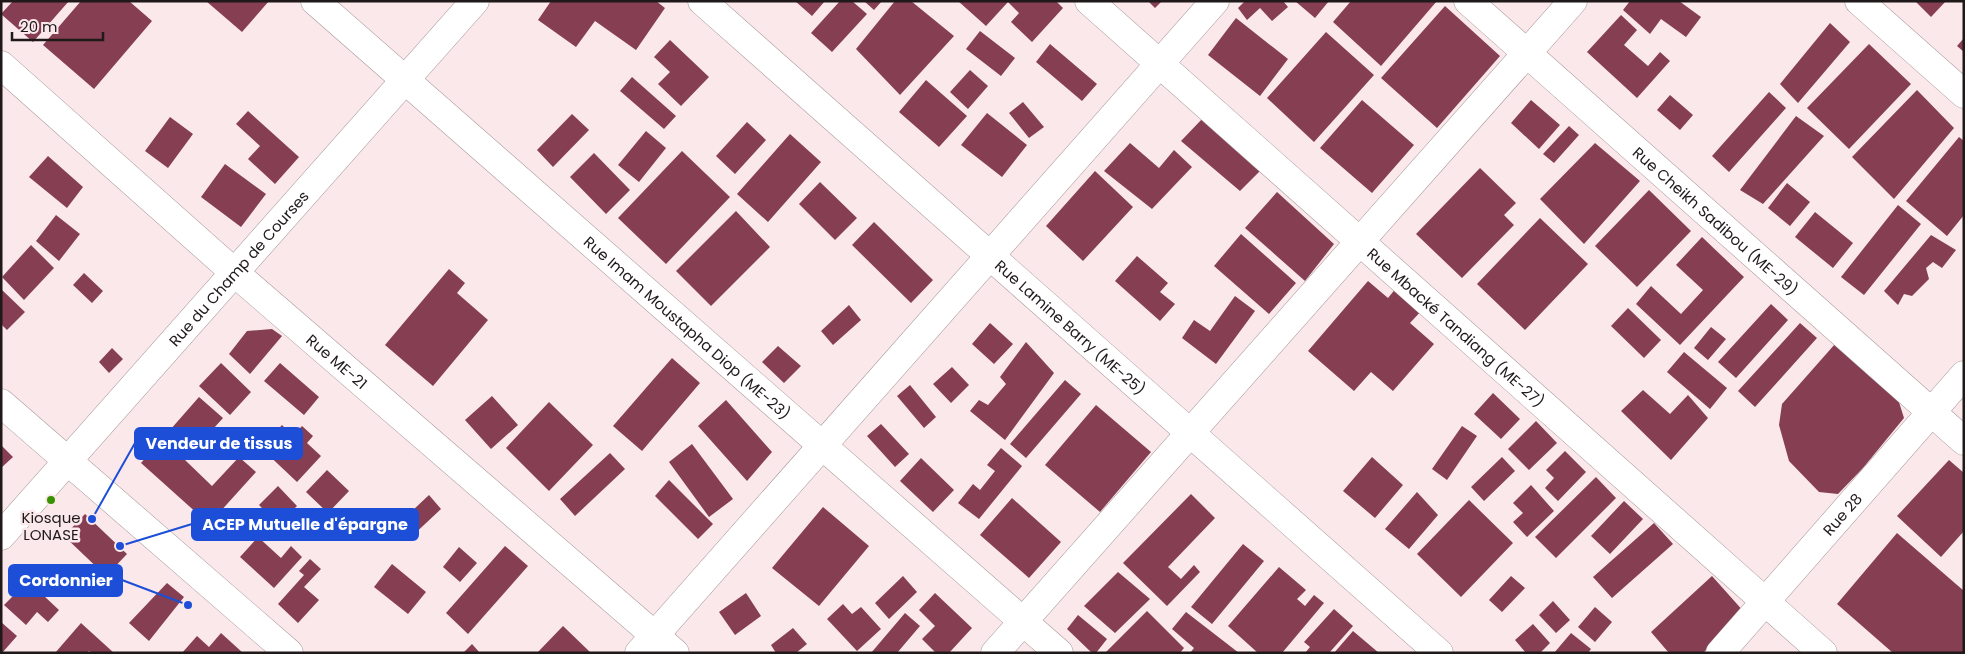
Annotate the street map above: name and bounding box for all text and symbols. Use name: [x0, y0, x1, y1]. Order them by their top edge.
scale bar: [12, 10, 104, 42]
text: 20 m: [20, 16, 58, 37]
street label: Rue Cheikh Sadibou (ME-29): [1628, 142, 1803, 300]
street label: Rue du Champ de Courses: [164, 185, 313, 350]
street label: Rue Imam Moustapha Diop (ME-23): [579, 231, 795, 424]
street label: Rue Mbacké Tandiang (ME-27): [1363, 243, 1549, 411]
street label: Rue Lamine Barry (ME-25): [991, 255, 1150, 399]
street label: Rue ME-21: [302, 329, 372, 393]
callout: Vendeur de tissus: [135, 428, 302, 459]
text: Vendeur de tissus: [146, 432, 293, 455]
street label: Rue 28: [1818, 488, 1866, 540]
marker: Kiosque LONASE: [45, 494, 57, 506]
place label: Kiosque LONASE: [21, 507, 81, 545]
callout: ACEP Mutuelle d'épargne: [192, 509, 418, 540]
text: ACEP Mutuelle d'épargne: [202, 513, 408, 536]
callout: Cordonnier: [9, 565, 122, 596]
text: Cordonnier: [19, 569, 113, 592]

